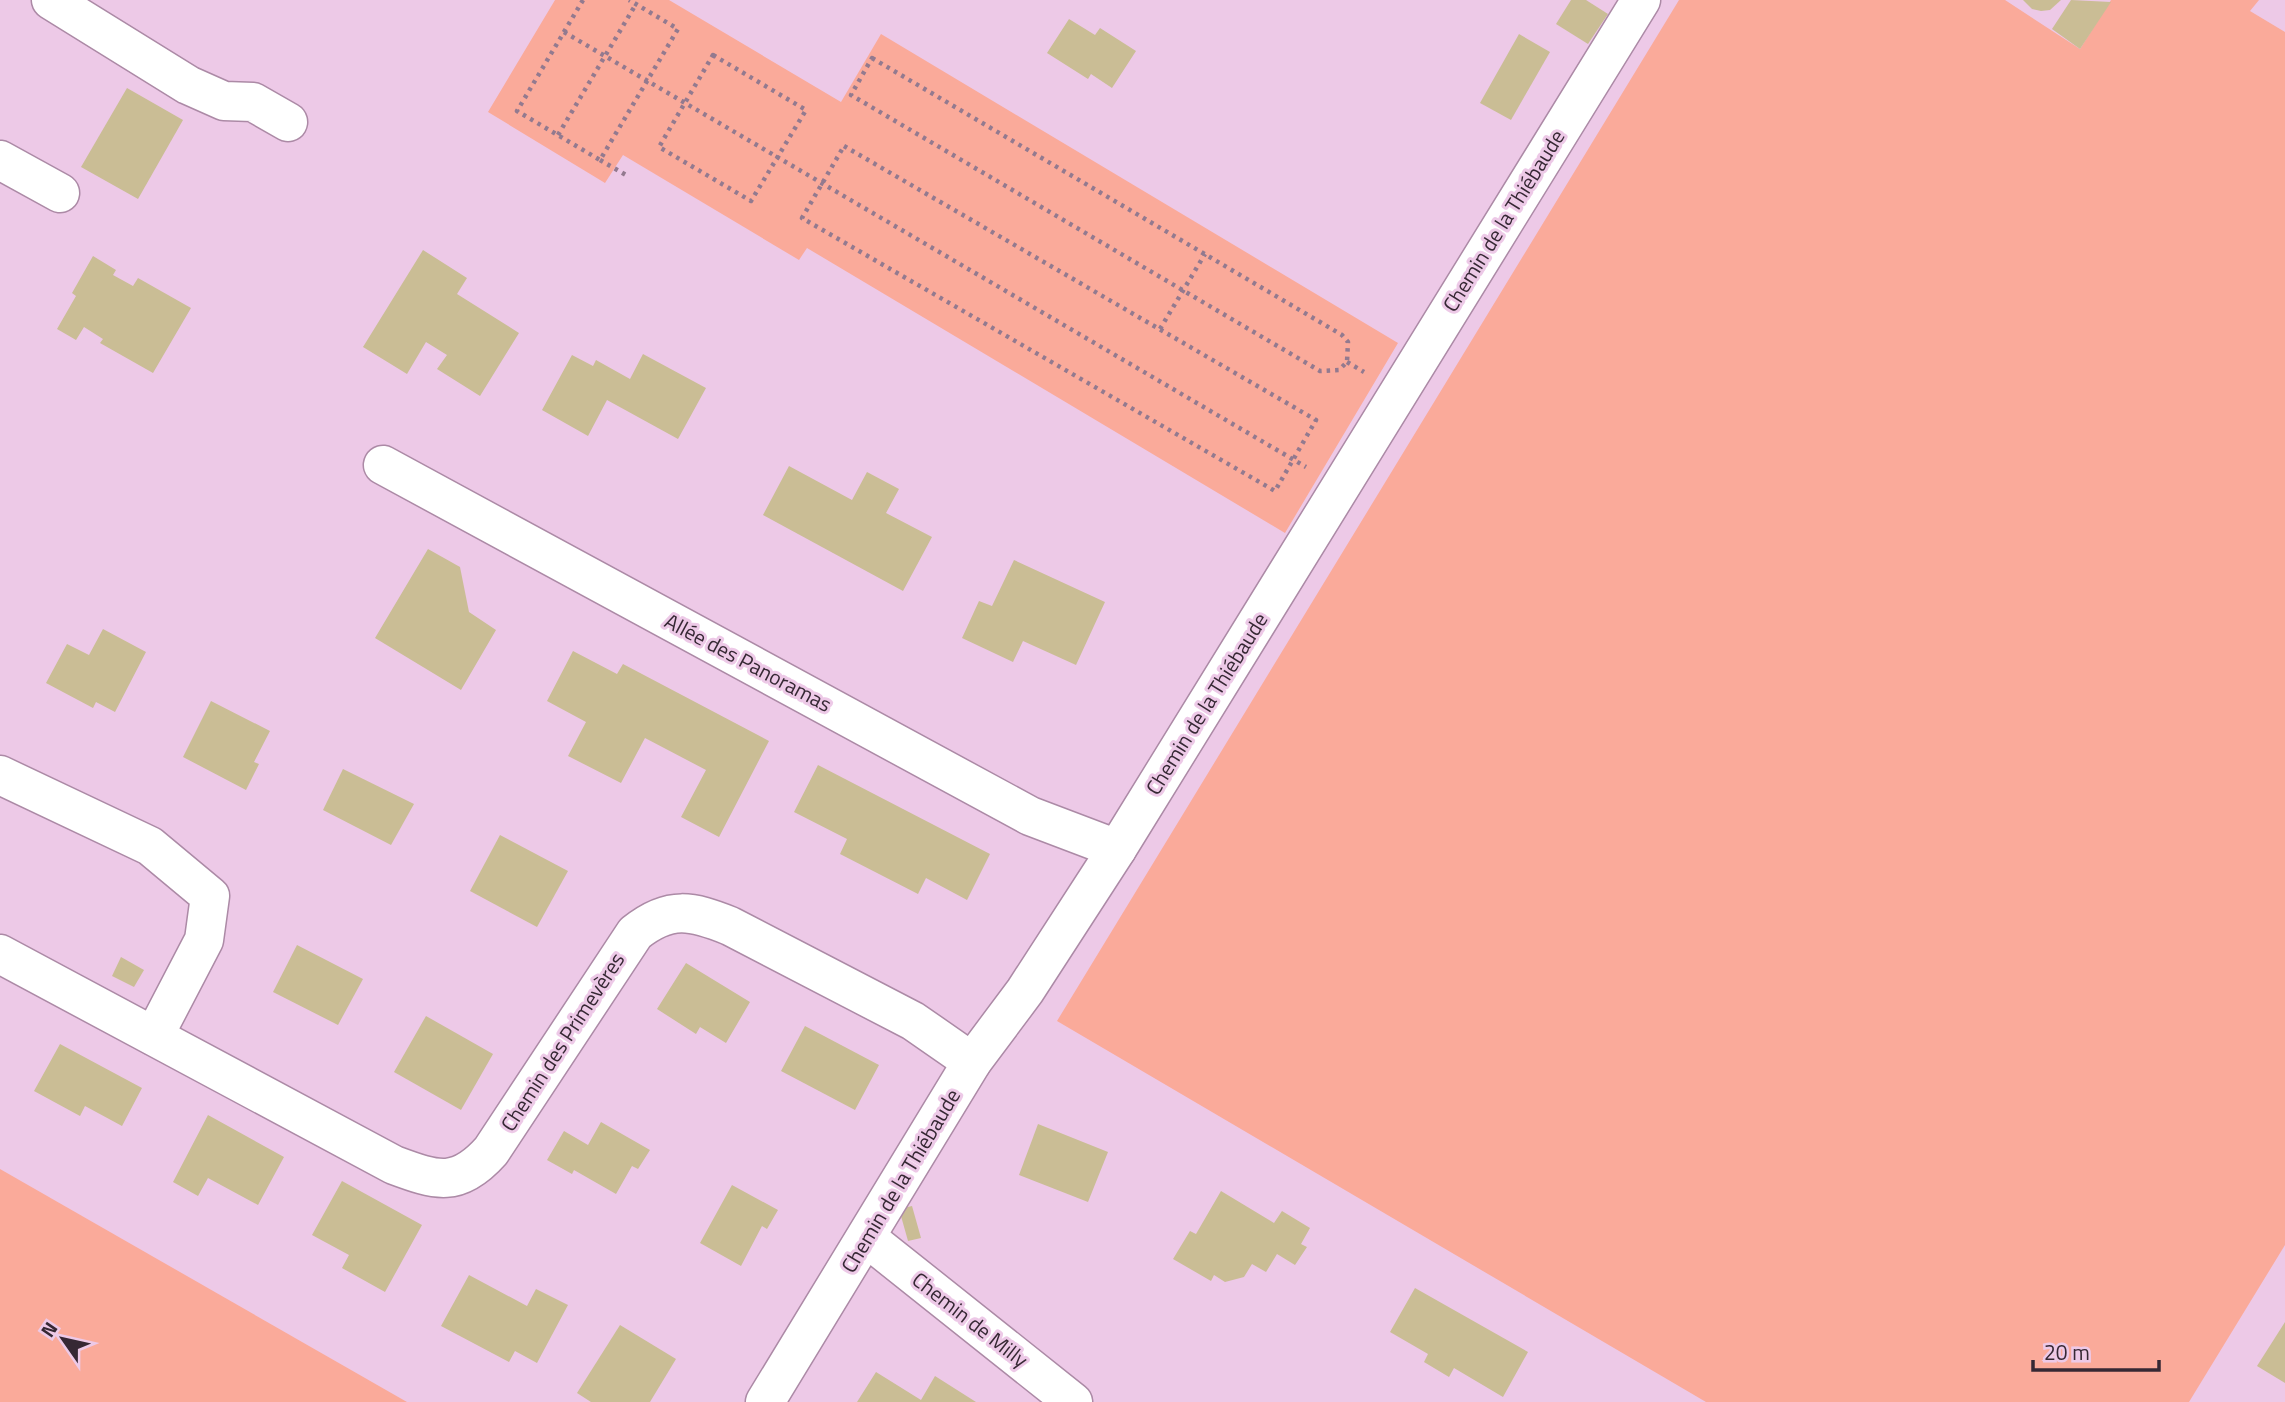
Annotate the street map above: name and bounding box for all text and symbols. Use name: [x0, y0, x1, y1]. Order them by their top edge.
street label: Chemin de la Thiébaude: [1434, 123, 1572, 318]
street label: Allée des Panoramas: [659, 605, 838, 720]
street label: Chemin de la Thiébaude: [1137, 606, 1275, 801]
street label: Chemin des Primevères: [492, 946, 632, 1137]
street label: Chemin de la Thiébaude: [832, 1082, 968, 1279]
street label: Chemin de Milly: [906, 1264, 1036, 1375]
north arrow: [28, 1304, 98, 1374]
text: N: [33, 1316, 64, 1343]
scale bar: [2033, 1328, 2159, 1372]
text: 20 m: [2044, 1336, 2090, 1368]

